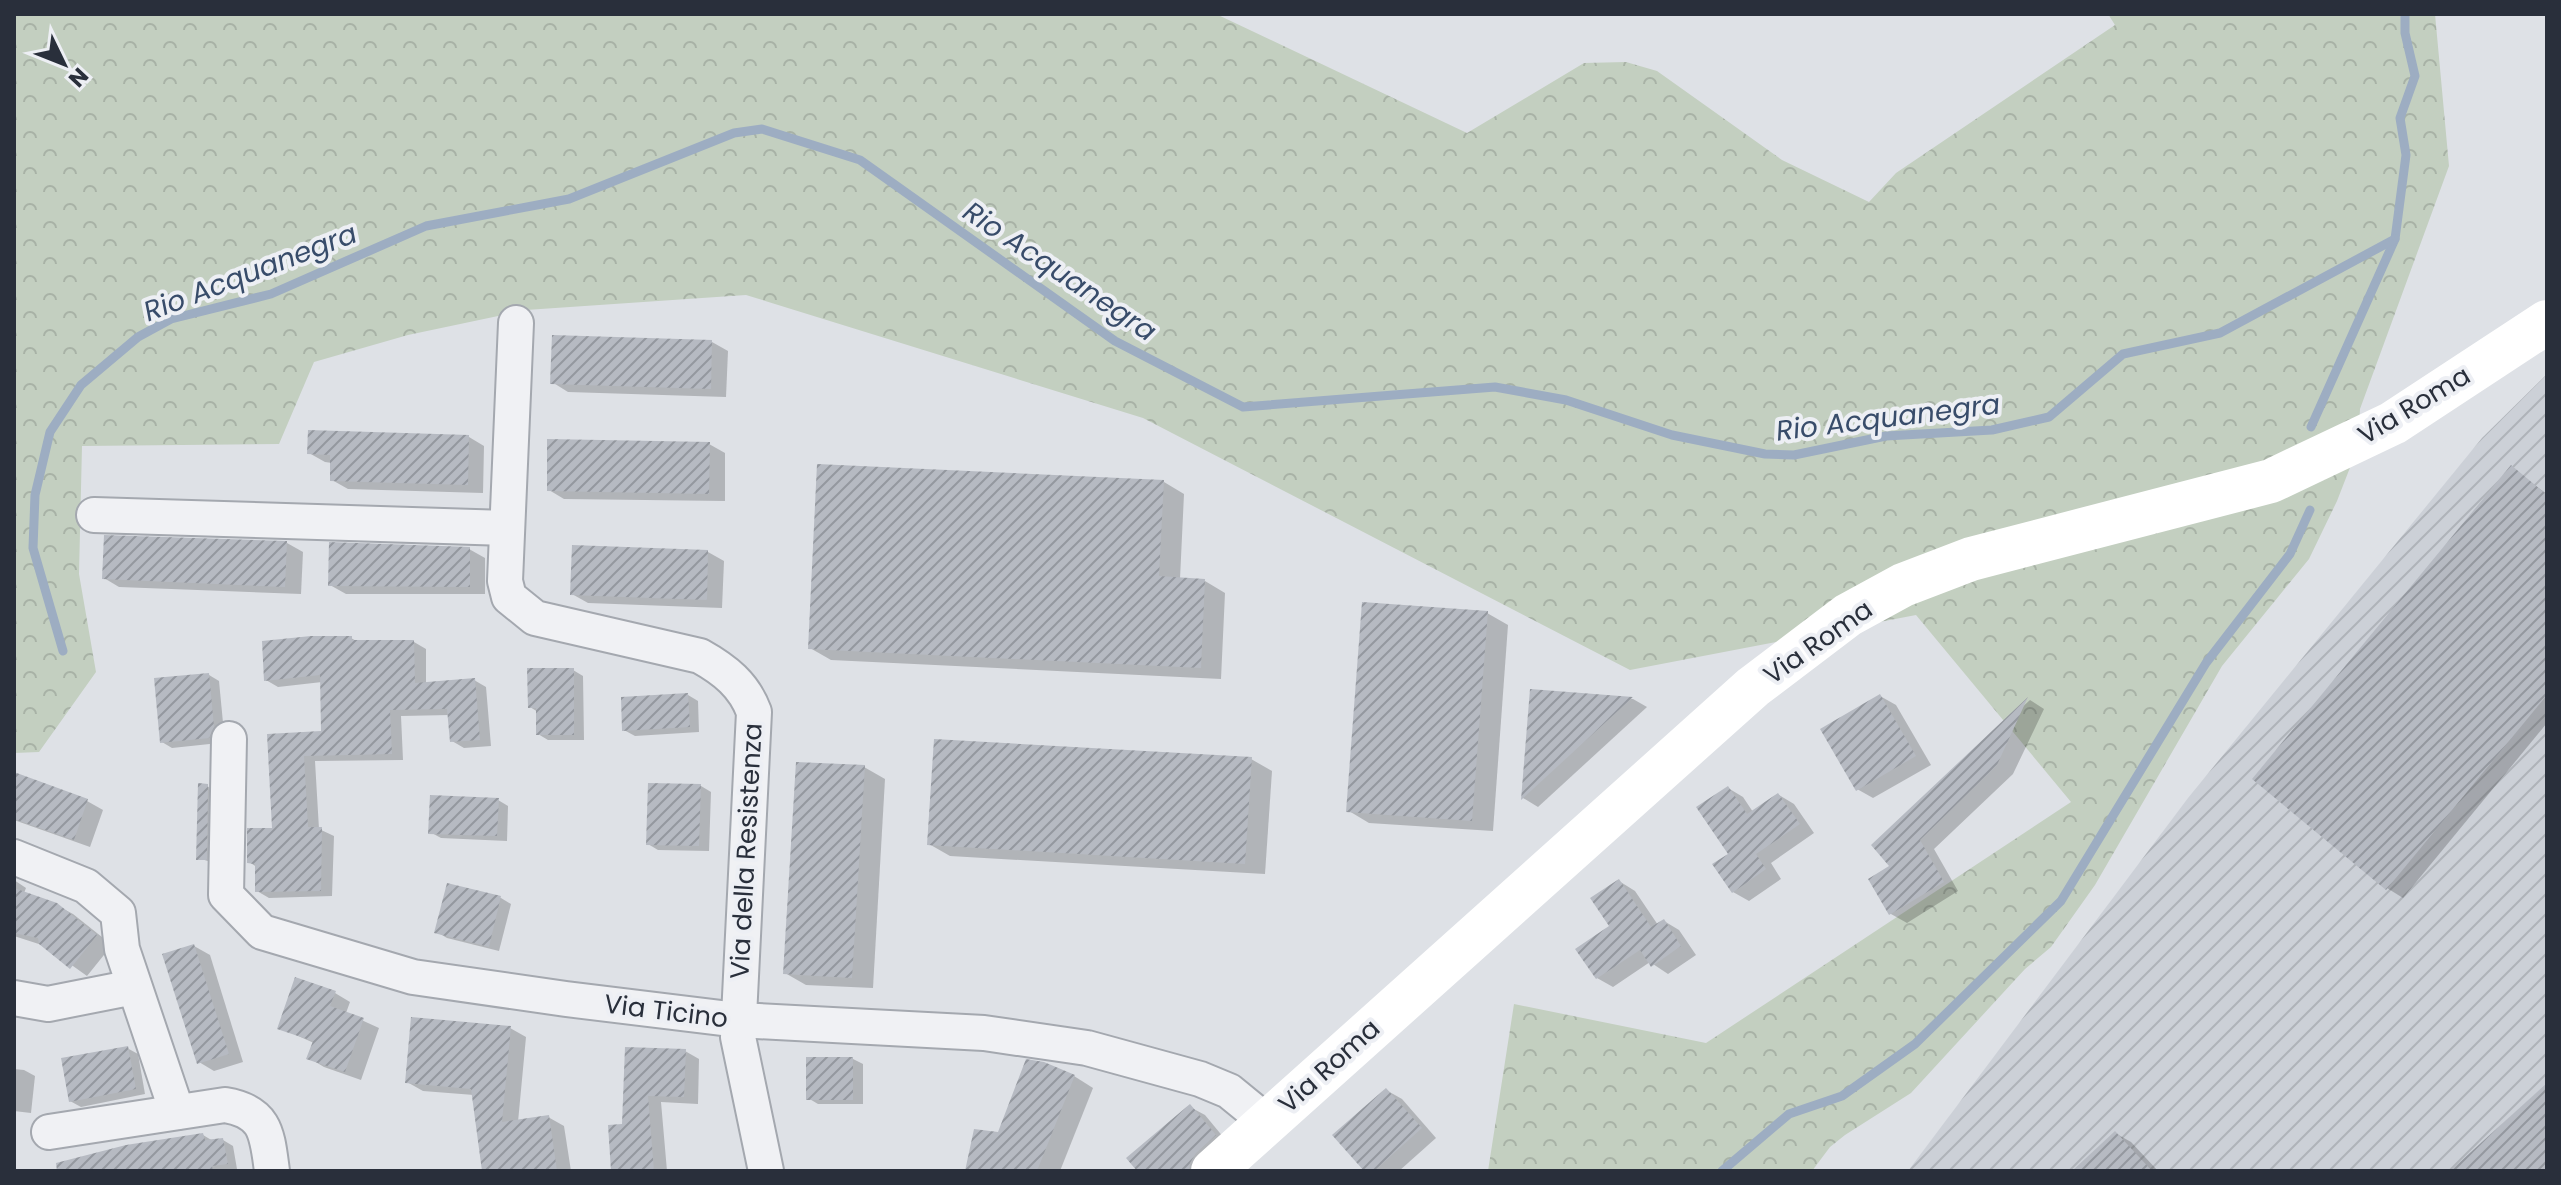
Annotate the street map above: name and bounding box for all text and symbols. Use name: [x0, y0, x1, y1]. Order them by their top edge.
north arrow: [24, 24, 104, 104]
text: N: [61, 61, 95, 94]
water label: Rio Acquanegra: [955, 192, 1164, 351]
water label: Rio Acquanegra: [138, 214, 362, 331]
street label: Via Roma: [2351, 357, 2477, 453]
water label: Rio Acquanegra: [1774, 384, 2002, 451]
street label: Via Roma: [1756, 591, 1880, 693]
street label: Via della Resistenza: [721, 722, 771, 980]
street label: Via Ticino: [602, 986, 730, 1036]
street label: Via Roma: [1270, 1011, 1388, 1121]

